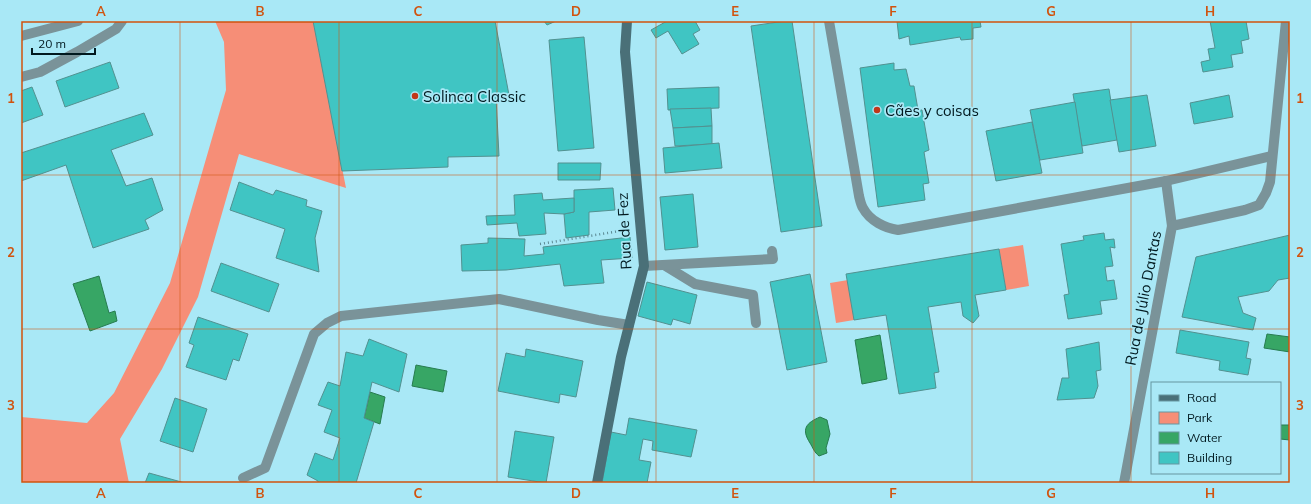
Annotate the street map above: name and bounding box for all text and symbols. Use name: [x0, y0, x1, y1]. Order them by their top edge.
text: A: [96, 3, 106, 19]
text: B: [256, 3, 265, 19]
text: C: [414, 3, 423, 19]
text: D: [571, 3, 581, 19]
text: E: [731, 3, 739, 19]
text: F: [889, 3, 897, 19]
text: G: [1046, 3, 1056, 19]
text: H: [1205, 3, 1215, 19]
scale bar: [32, 30, 95, 56]
text: 20 m: [38, 36, 66, 51]
place label: Solinca Classic: [423, 87, 526, 106]
text: 1: [7, 90, 15, 106]
text: 1: [1296, 90, 1304, 106]
marker: Solinca Classic: [410, 91, 420, 101]
place label: Cães y coisas: [885, 101, 979, 120]
marker: Cães y coisas: [872, 105, 882, 115]
street label: Rua de Fez: [612, 192, 636, 270]
street label: Rua de Júlio Dantas: [1121, 229, 1165, 367]
text: 2: [7, 244, 15, 260]
text: 2: [1296, 244, 1304, 260]
legend: [1151, 382, 1281, 474]
text: Road: [1187, 390, 1216, 405]
text: 3: [7, 397, 15, 413]
text: 3: [1296, 397, 1304, 413]
text: Park: [1187, 410, 1213, 425]
text: Water: [1187, 430, 1223, 445]
text: Building: [1187, 450, 1232, 465]
text: A: [96, 485, 106, 501]
text: B: [256, 485, 265, 501]
text: C: [414, 485, 423, 501]
text: D: [571, 485, 581, 501]
text: E: [731, 485, 739, 501]
text: F: [889, 485, 897, 501]
text: G: [1046, 485, 1056, 501]
text: H: [1205, 485, 1215, 501]

